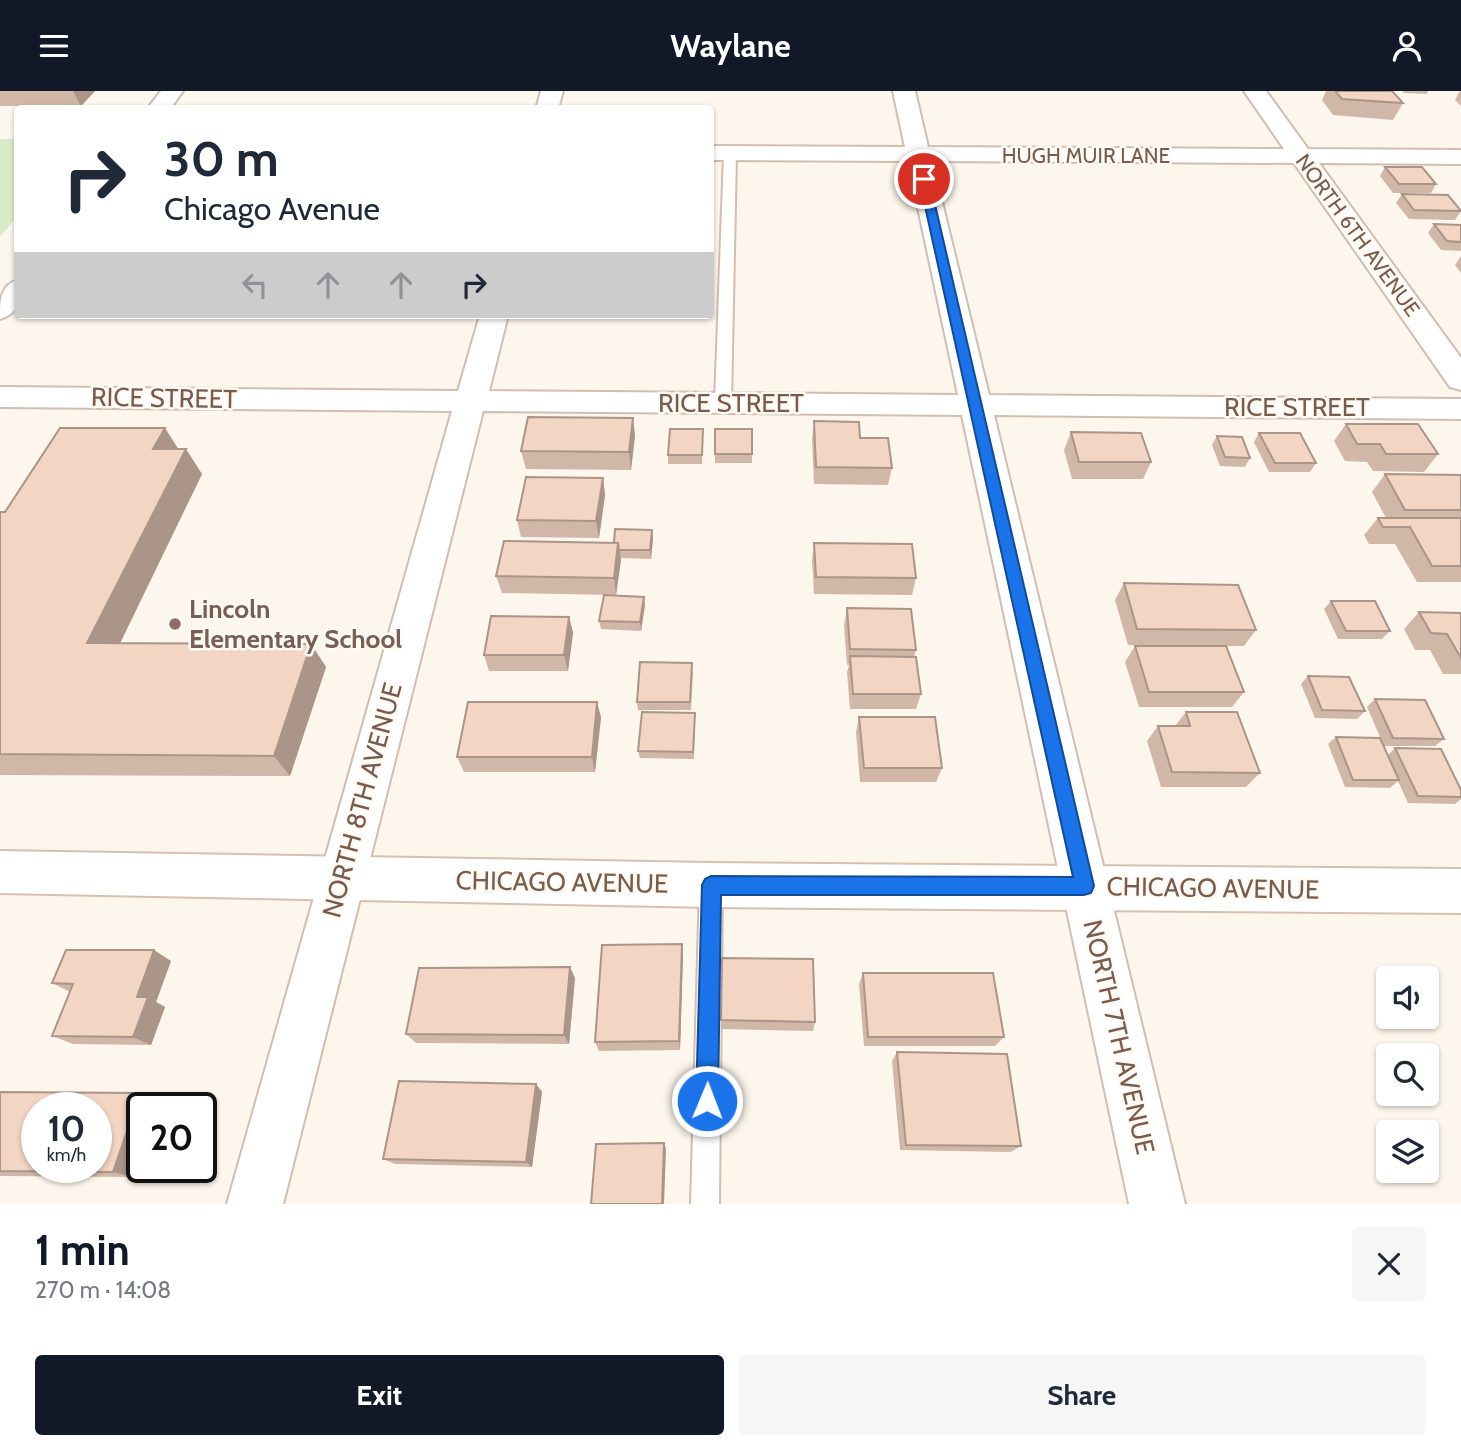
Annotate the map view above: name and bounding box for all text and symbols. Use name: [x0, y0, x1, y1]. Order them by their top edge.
text: Waylane: [670, 26, 791, 65]
icon: menu: [35, 27, 73, 65]
icon: person: [1388, 27, 1426, 65]
text: 30 m: [164, 129, 279, 188]
icon: right: [49, 133, 140, 224]
street label: HUGH MUIR LANE: [1002, 143, 1170, 168]
pin: [894, 149, 954, 209]
street label: NORTH 6TH AVENUE: [1291, 149, 1425, 321]
icon: arrive: [905, 160, 943, 198]
text: Chicago Avenue: [164, 189, 380, 228]
icon: left: [236, 266, 274, 304]
icon: ahead: [309, 266, 347, 304]
icon: ahead: [382, 266, 420, 304]
icon: right: [455, 266, 493, 304]
street label: RICE STREET: [91, 381, 237, 415]
street label: RICE STREET: [658, 387, 804, 419]
street label: RICE STREET: [1224, 391, 1370, 423]
place label: Lincoln Elementary School: [189, 593, 402, 655]
marker: Lincoln Elementary School: [167, 616, 183, 632]
street label: NORTH 8TH AVENUE: [315, 679, 409, 921]
street label: CHICAGO AVENUE: [455, 864, 669, 900]
street label: CHICAGO AVENUE: [1106, 870, 1320, 906]
street label: NORTH 7TH AVENUE: [1076, 917, 1162, 1157]
map controls: [1376, 966, 1439, 1183]
button: sound: [1376, 966, 1439, 1029]
button: search: [1376, 1043, 1439, 1106]
position arrow: [670, 1064, 744, 1138]
speed limit sign: 20: [126, 1092, 217, 1183]
text: 10: [48, 1107, 85, 1150]
button: layers: [1376, 1120, 1439, 1183]
text: km/h: [47, 1144, 86, 1166]
text: 1 min: [35, 1224, 130, 1276]
button: close: [1352, 1227, 1426, 1301]
text: 270 m · 14:08: [35, 1276, 171, 1304]
button: Exit: [35, 1355, 724, 1435]
button: Share: [738, 1355, 1426, 1435]

